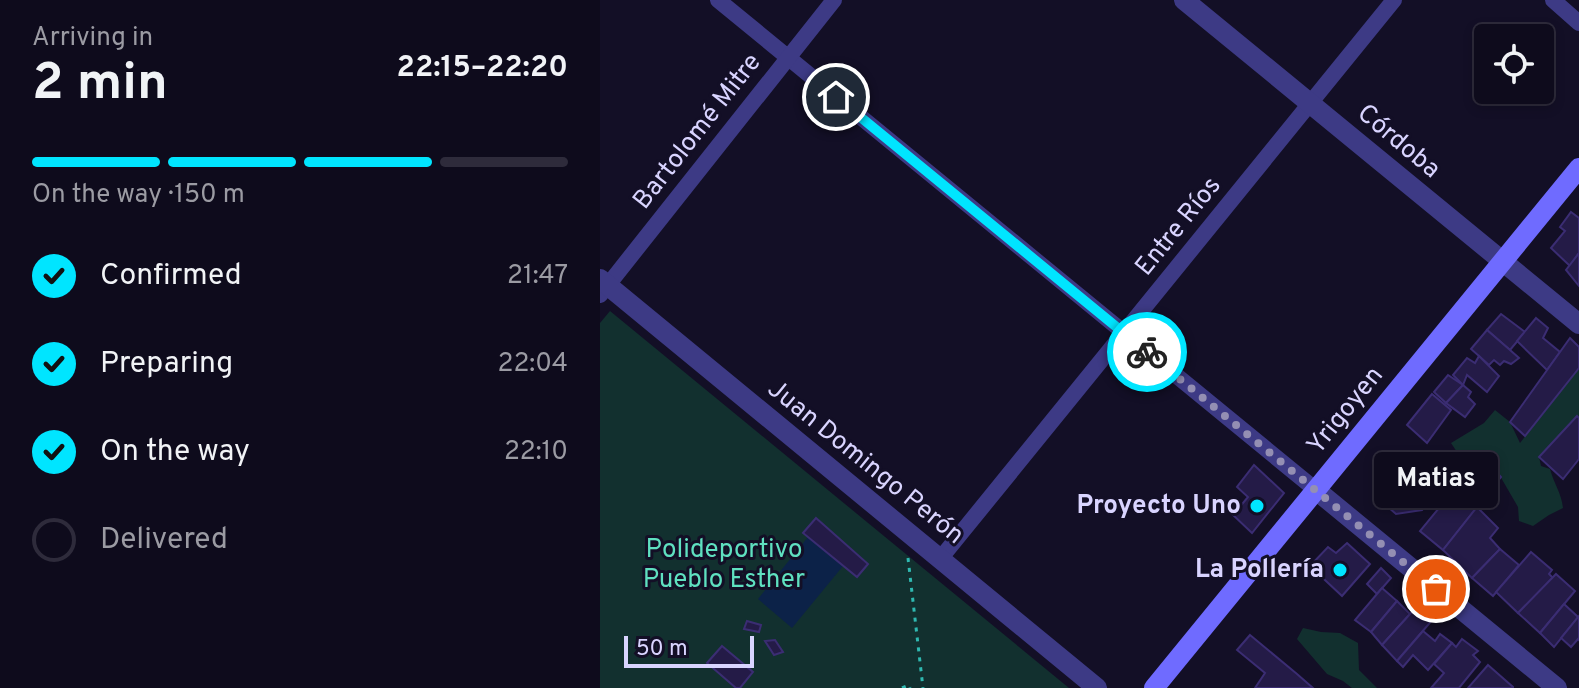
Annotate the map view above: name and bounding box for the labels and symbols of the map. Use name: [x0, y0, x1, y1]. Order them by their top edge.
street label: Bartolomé Mitre: [627, 47, 769, 217]
pin: [802, 63, 870, 131]
street label: Córdoba: [1350, 98, 1446, 186]
street label: Entre Ríos: [1129, 171, 1229, 283]
courier: [1107, 312, 1187, 392]
street label: Yrigoyen: [1301, 360, 1391, 462]
street label: Juan Domingo Perón: [760, 373, 970, 553]
callout: Matias: [1374, 453, 1498, 509]
place label: Proyecto Uno: [1076, 490, 1241, 523]
marker: Proyecto Uno: [1248, 497, 1266, 515]
park label: Polideportivo Pueblo Esther: [643, 534, 805, 597]
place label: La Pollería: [1195, 554, 1324, 587]
pin: [1402, 555, 1470, 623]
marker: La Pollería: [1331, 561, 1349, 579]
scale bar: [624, 632, 754, 668]

